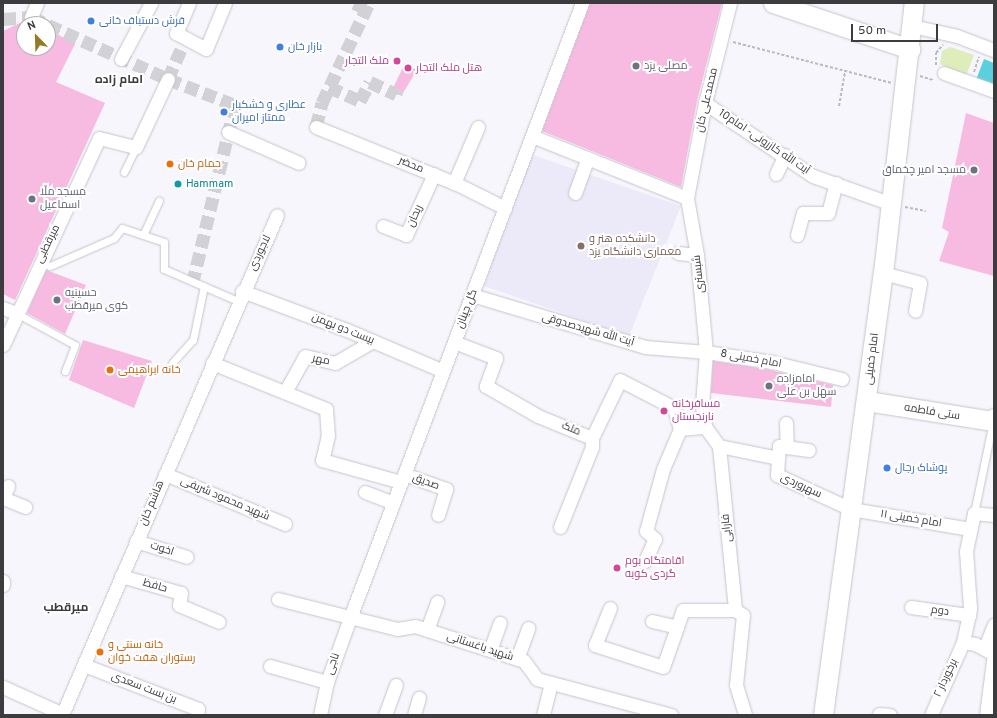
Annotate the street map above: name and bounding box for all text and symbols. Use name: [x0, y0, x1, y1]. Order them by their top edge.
place label: فرش دستباف خانی: [99, 14, 185, 28]
north arrow: [16, 16, 56, 56]
marker: فرش دستباف خانی: [86, 16, 96, 26]
scale bar: [853, 16, 940, 42]
text: N: [25, 18, 38, 34]
text: 50 m: [858, 23, 886, 39]
place label: بازار خان: [288, 40, 322, 54]
marker: بازار خان: [275, 42, 285, 52]
place label: ملک التجار: [345, 54, 389, 68]
marker: ملک التجار: [392, 56, 402, 66]
place label: مصلی یزد: [644, 59, 688, 73]
place label: هتل ملک التجار: [416, 61, 482, 75]
marker: مصلی یزد: [631, 61, 641, 71]
marker: هتل ملک التجار: [403, 63, 413, 73]
street label: محمدعلی خان: [693, 66, 721, 134]
district label: امام زاده: [95, 74, 143, 88]
place label: عطاری و خشکبار ممتاز امیران: [232, 99, 306, 125]
street label: آیت الله کازرونی- امام10: [716, 106, 812, 178]
marker: عطاری و خشکبار ممتاز امیران: [219, 107, 229, 117]
street label: محضر: [396, 154, 426, 176]
place label: حمام خان: [178, 157, 221, 171]
marker: حمام خان: [165, 159, 175, 169]
place label: مسجد امیر چخماق: [882, 163, 966, 177]
marker: مسجد امیر چخماق: [969, 165, 979, 175]
place label: Hammam: [186, 177, 233, 191]
marker: Hammam: [173, 179, 183, 189]
place label: مسجد ملّا اسماعیل: [40, 186, 86, 212]
marker: مسجد ملّا اسماعیل: [27, 194, 37, 204]
street label: ریحان: [404, 203, 426, 229]
street label: میرقطبی: [33, 222, 63, 266]
street label: لاجوردی: [246, 233, 274, 273]
place label: دانشکده هنر و معماری دانشگاه یزد: [589, 233, 681, 259]
marker: دانشکده هنر و معماری دانشگاه یزد: [576, 241, 586, 251]
street label: شبستری: [690, 254, 708, 294]
place label: حسینیه کوی میرقطب: [65, 287, 128, 313]
street label: گل چینان: [454, 288, 480, 330]
marker: حسینیه کوی میرقطب: [52, 295, 62, 305]
street label: بیست دو بهمن: [310, 310, 376, 348]
street label: آیت الله شهیدصدوقی: [540, 311, 636, 349]
street label: امام خمینی: [862, 332, 882, 386]
street label: امام خمینی 8: [719, 347, 783, 371]
street label: مهر: [311, 352, 331, 368]
place label: خانه ابراهیمی: [118, 363, 181, 377]
marker: خانه ابراهیمی: [105, 365, 115, 375]
place label: امامزاده سهل بن علی: [777, 373, 836, 399]
marker: امامزاده سهل بن علی: [764, 381, 774, 391]
place label: مسافرخانه نارنجستان: [672, 398, 720, 424]
street label: ستی فاطمه: [903, 401, 961, 423]
marker: مسافرخانه نارنجستان: [659, 406, 669, 416]
street label: ملک: [559, 419, 583, 439]
place label: پوشاک رجال: [895, 461, 947, 475]
marker: پوشاک رجال: [882, 463, 892, 473]
street label: صدیق: [411, 471, 441, 493]
street label: سهروردی: [778, 471, 824, 501]
street label: شهید محمود شریفی: [179, 474, 271, 524]
street label: هاشم خان: [137, 479, 167, 527]
street label: امام خمینی ۱۱: [879, 508, 943, 530]
street label: فارابی: [719, 513, 735, 543]
street label: اخوت: [148, 539, 176, 559]
place label: اقامتگاه بوم گردی کوبه: [625, 555, 684, 581]
marker: اقامتگاه بوم گردی کوبه: [612, 563, 622, 573]
street label: حافظ: [141, 576, 169, 596]
district label: میرقطب: [43, 602, 89, 616]
street label: دوم: [930, 603, 950, 619]
street label: شهید باغستانی: [445, 630, 515, 664]
place label: خانه سنتی و رستوران هفت خوان: [108, 639, 195, 665]
marker: خانه سنتی و رستوران هفت خوان: [95, 647, 105, 657]
street label: ناجی: [323, 651, 343, 677]
street label: برخوردار ۲: [931, 657, 961, 699]
street label: بن بست سعدی: [109, 669, 179, 707]

